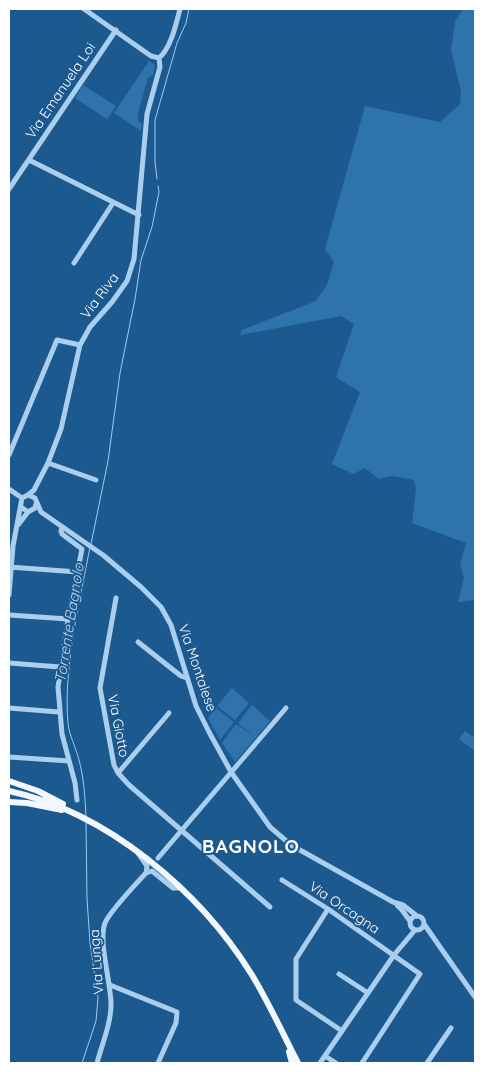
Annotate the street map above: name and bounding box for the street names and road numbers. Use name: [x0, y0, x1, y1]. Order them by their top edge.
street label: Via Emanuela Loi: [23, 40, 99, 142]
street label: Via Riva: [77, 270, 123, 322]
street label: Via Montalese: [174, 622, 220, 714]
street label: Via Giotto: [104, 693, 132, 759]
street label: Via Orcagna: [306, 878, 382, 938]
street label: Via Lunga: [86, 929, 108, 995]

